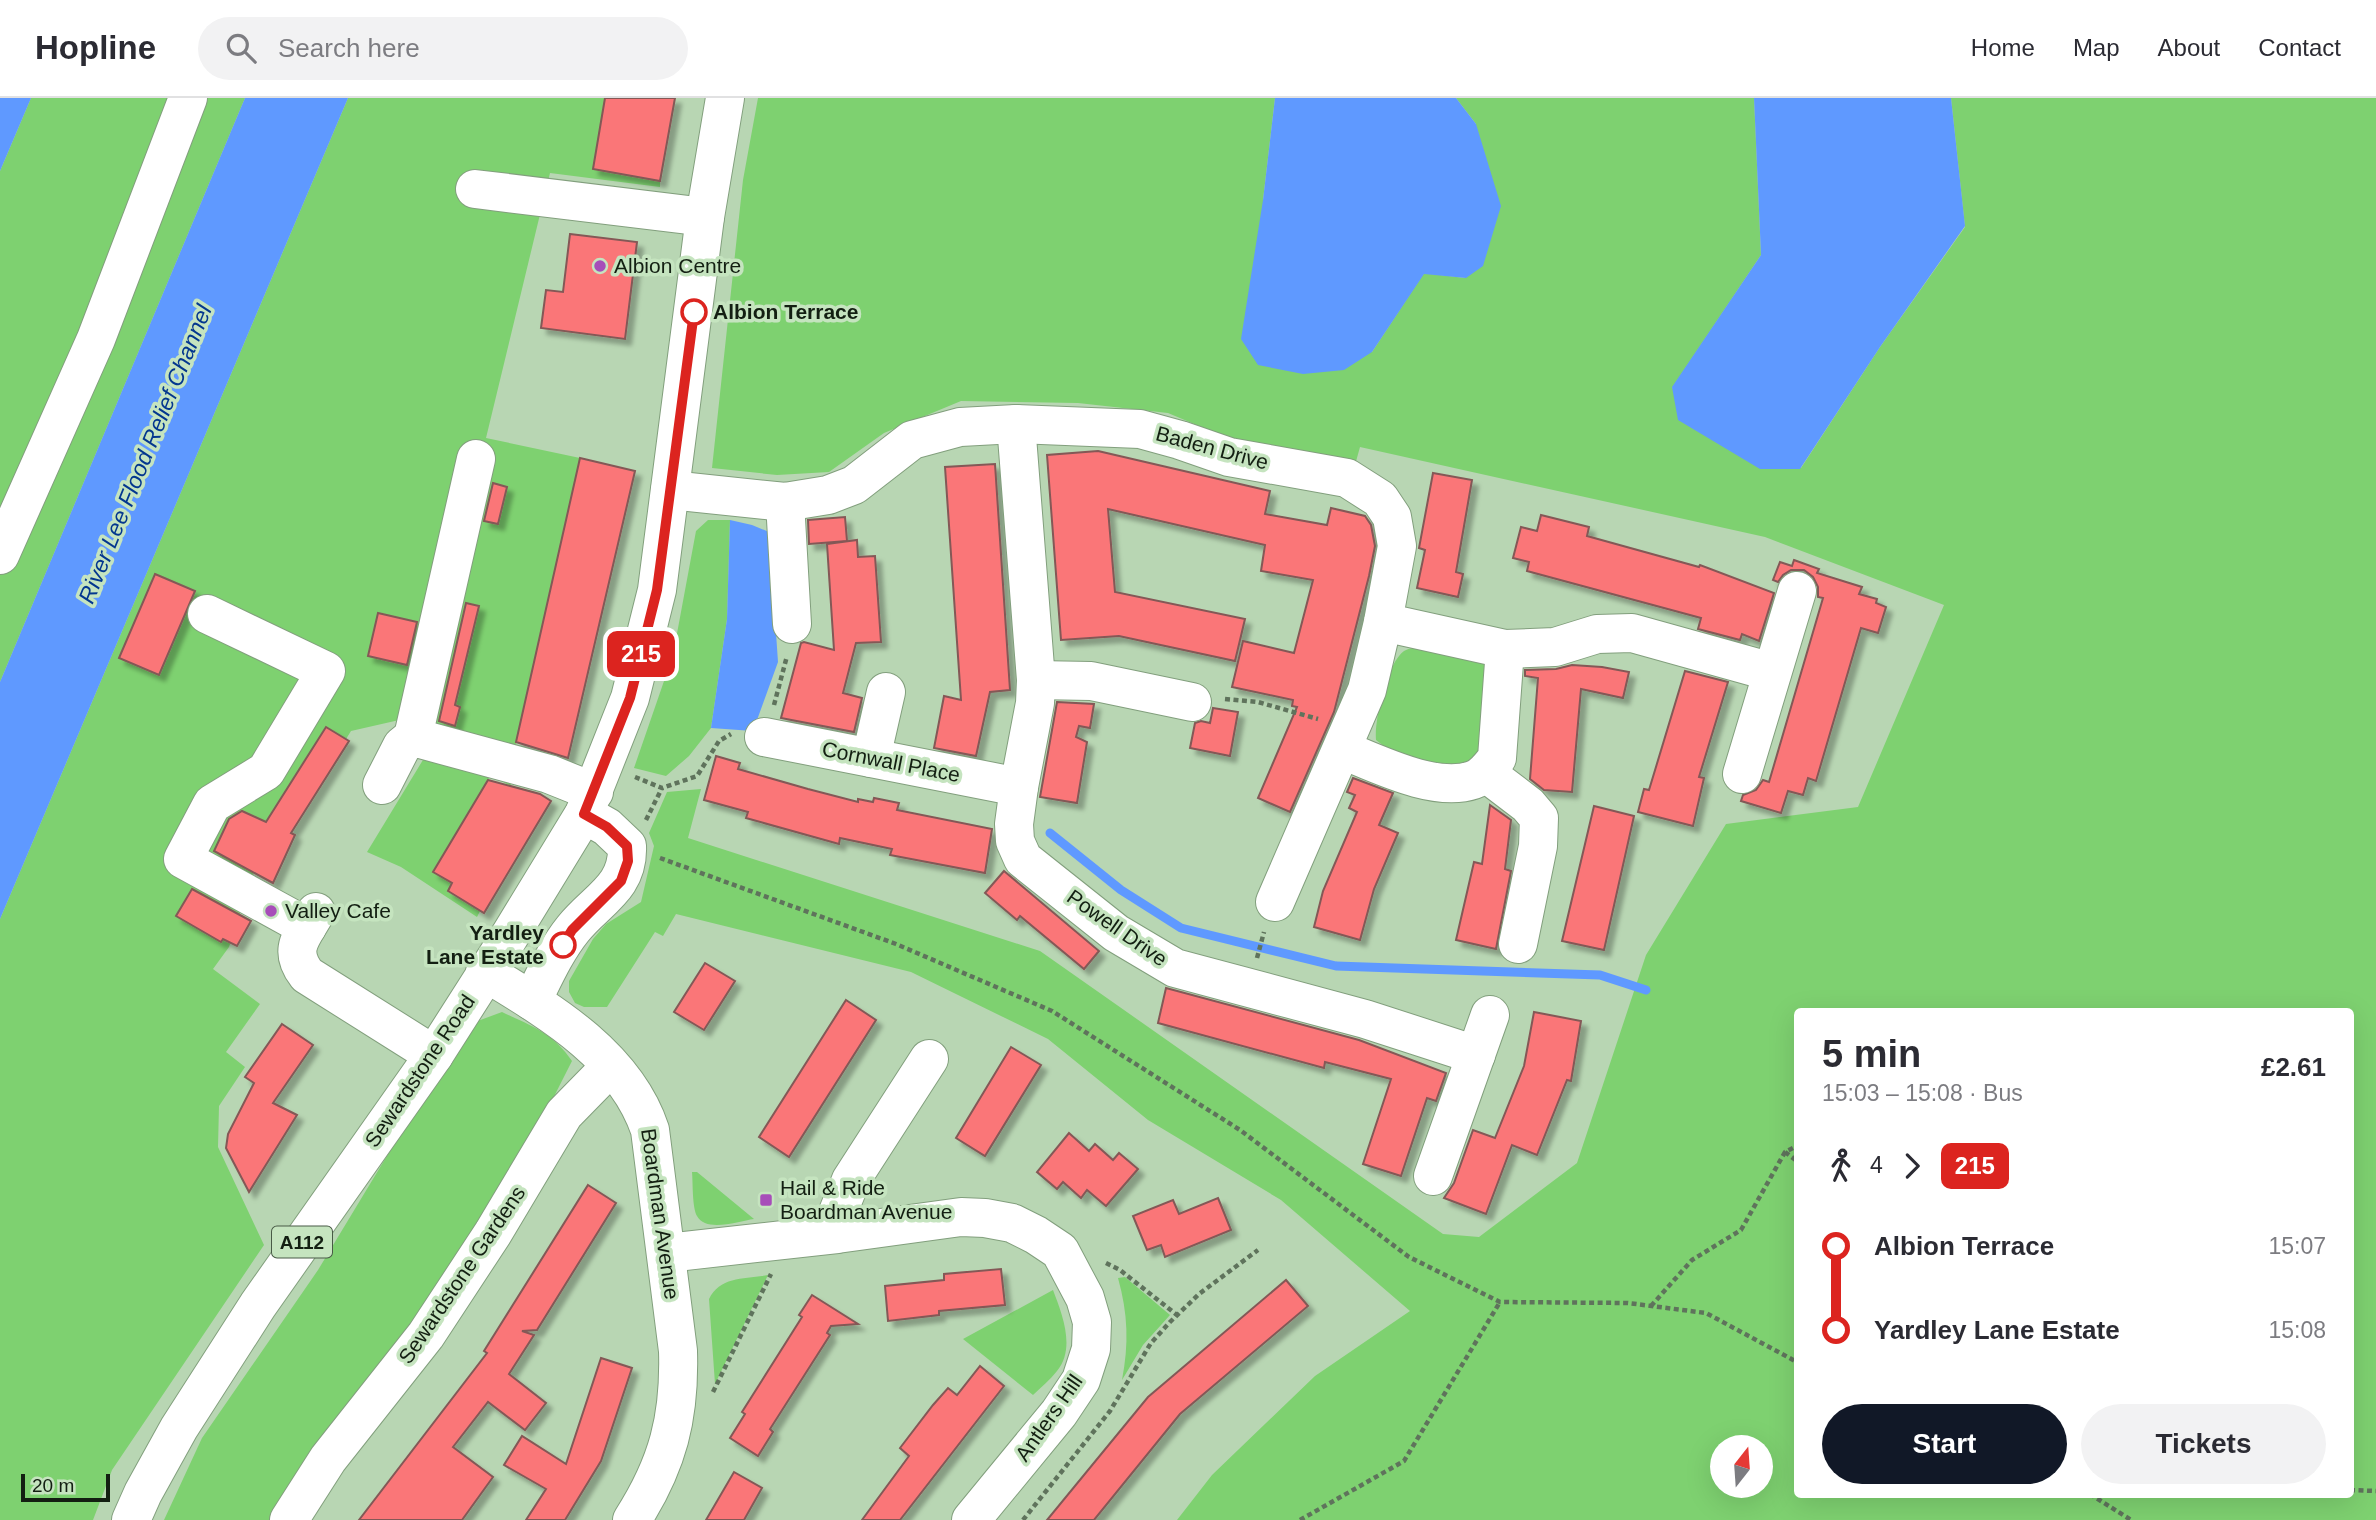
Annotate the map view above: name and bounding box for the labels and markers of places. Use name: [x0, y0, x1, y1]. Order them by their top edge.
place label: Albion Centre: [614, 254, 741, 277]
marker: Albion Centre: [592, 258, 608, 274]
marker: Albion Terrace: [681, 299, 707, 325]
place label: Albion Terrace: [713, 300, 858, 323]
place label: Valley Cafe: [285, 899, 391, 922]
marker: Valley Cafe: [263, 903, 279, 919]
place label: Yardley Lane Estate: [426, 921, 544, 968]
marker: Yardley Lane Estate: [550, 932, 576, 958]
place label: Hail & Ride Boardman Avenue: [780, 1176, 952, 1223]
marker: Hail & Ride Boardman Avenue: [758, 1192, 774, 1208]

